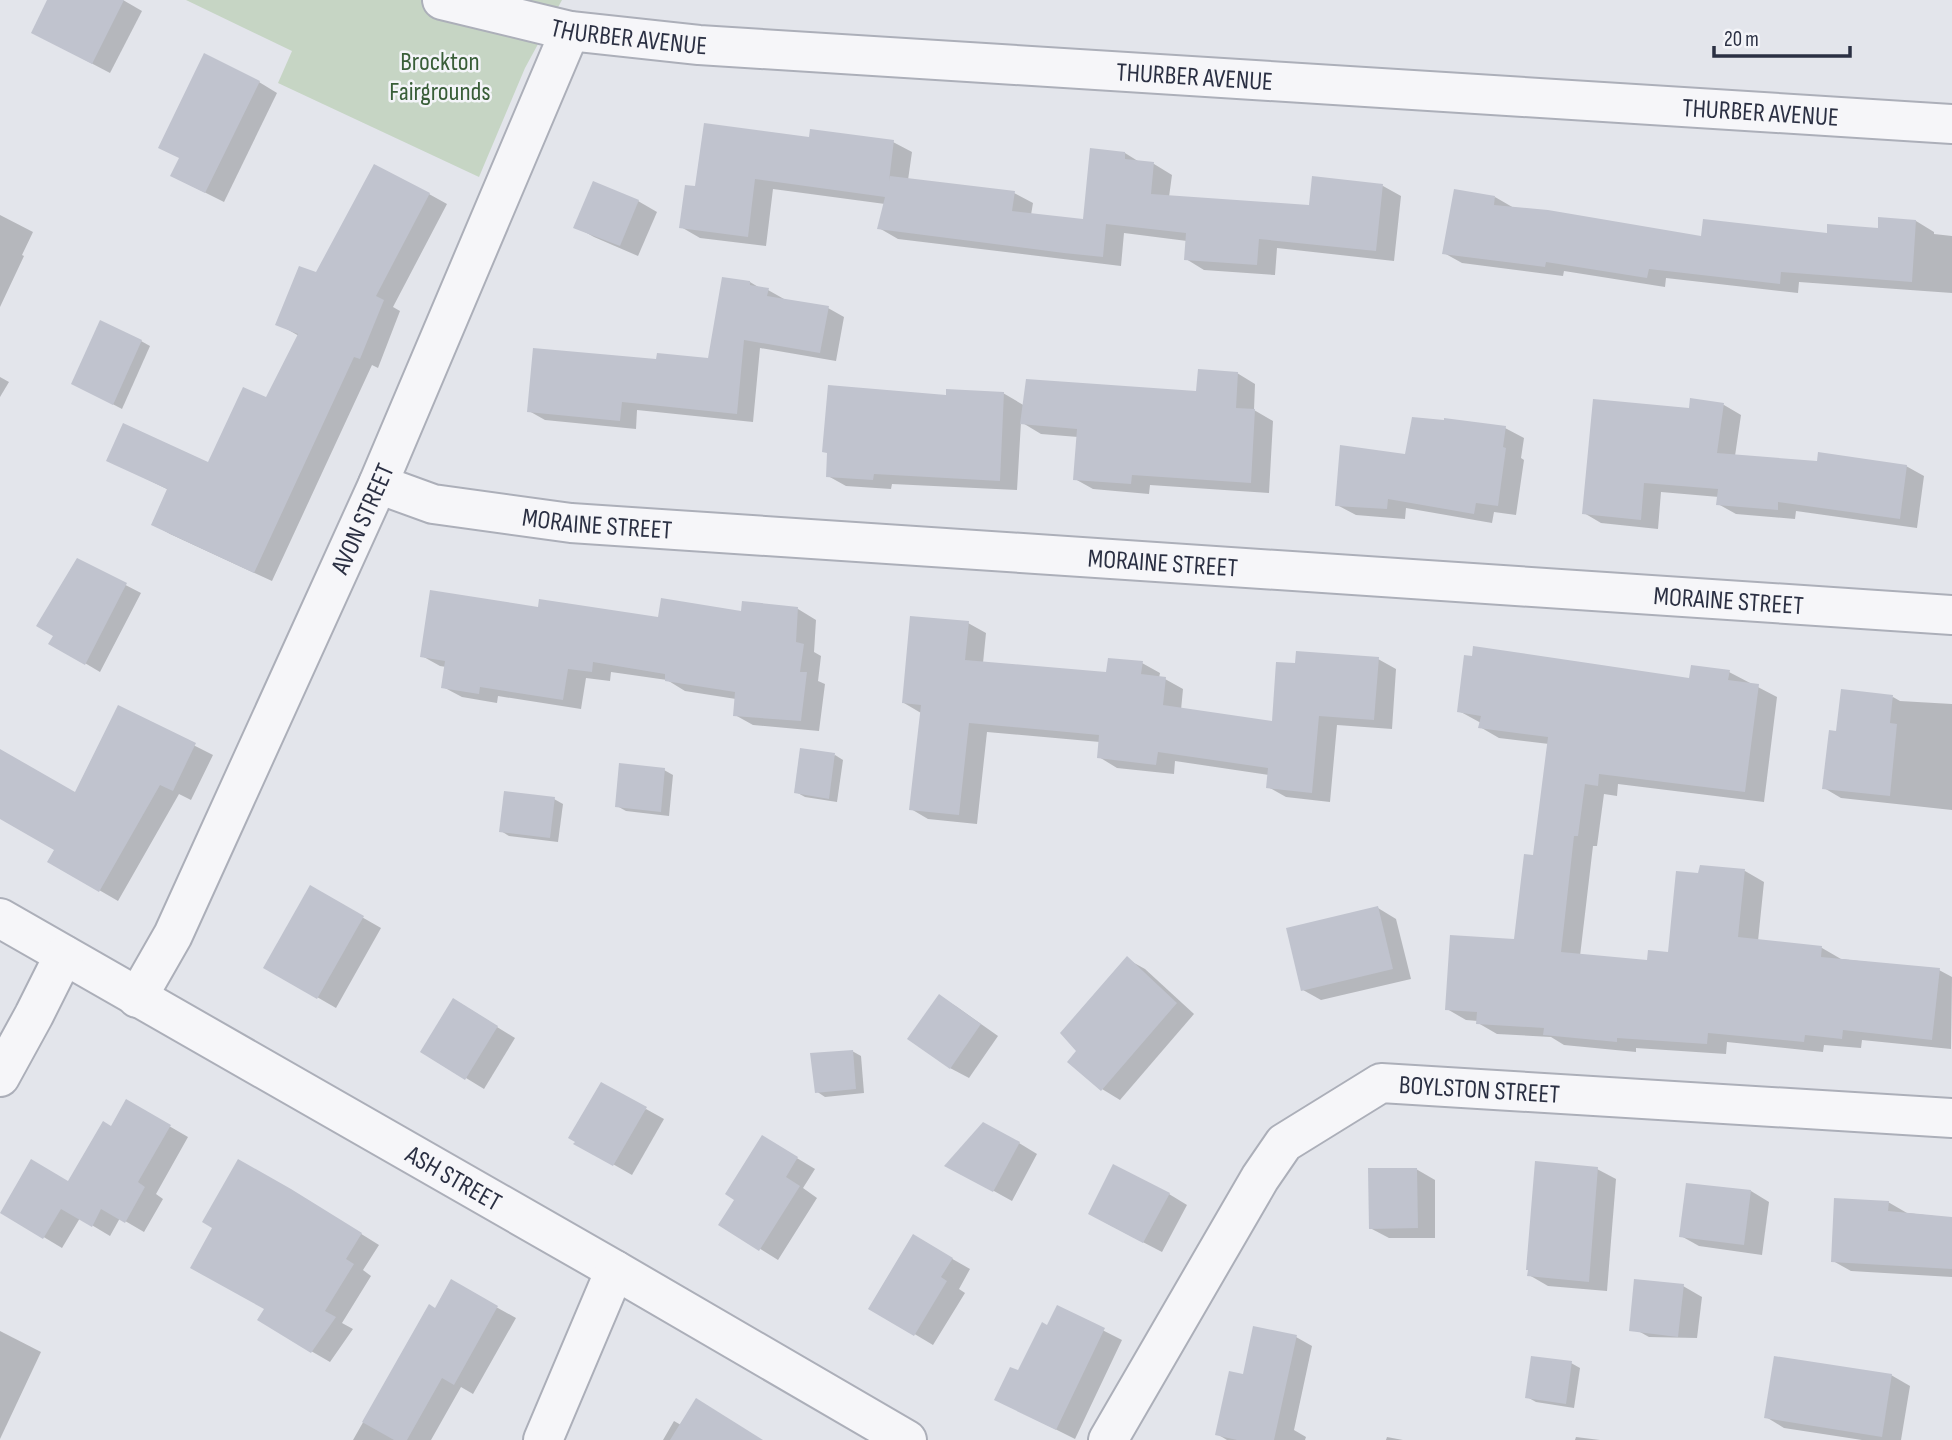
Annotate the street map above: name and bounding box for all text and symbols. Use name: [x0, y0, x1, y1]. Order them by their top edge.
street label: THURBER AVENUE: [547, 13, 708, 62]
scale bar: [1714, 14, 1850, 58]
text: 20 m: [1724, 27, 1759, 52]
park label: Brockton Fairgrounds: [389, 47, 491, 108]
street label: THURBER AVENUE: [1115, 57, 1274, 98]
street label: THURBER AVENUE: [1681, 93, 1840, 134]
street label: AVON STREET: [325, 459, 402, 580]
street label: MORAINE STREET: [520, 502, 673, 547]
street label: MORAINE STREET: [1087, 543, 1239, 584]
street label: MORAINE STREET: [1653, 581, 1804, 622]
street label: BOYLSTON STREET: [1398, 1070, 1561, 1111]
street label: ASH STREET: [399, 1139, 507, 1219]

